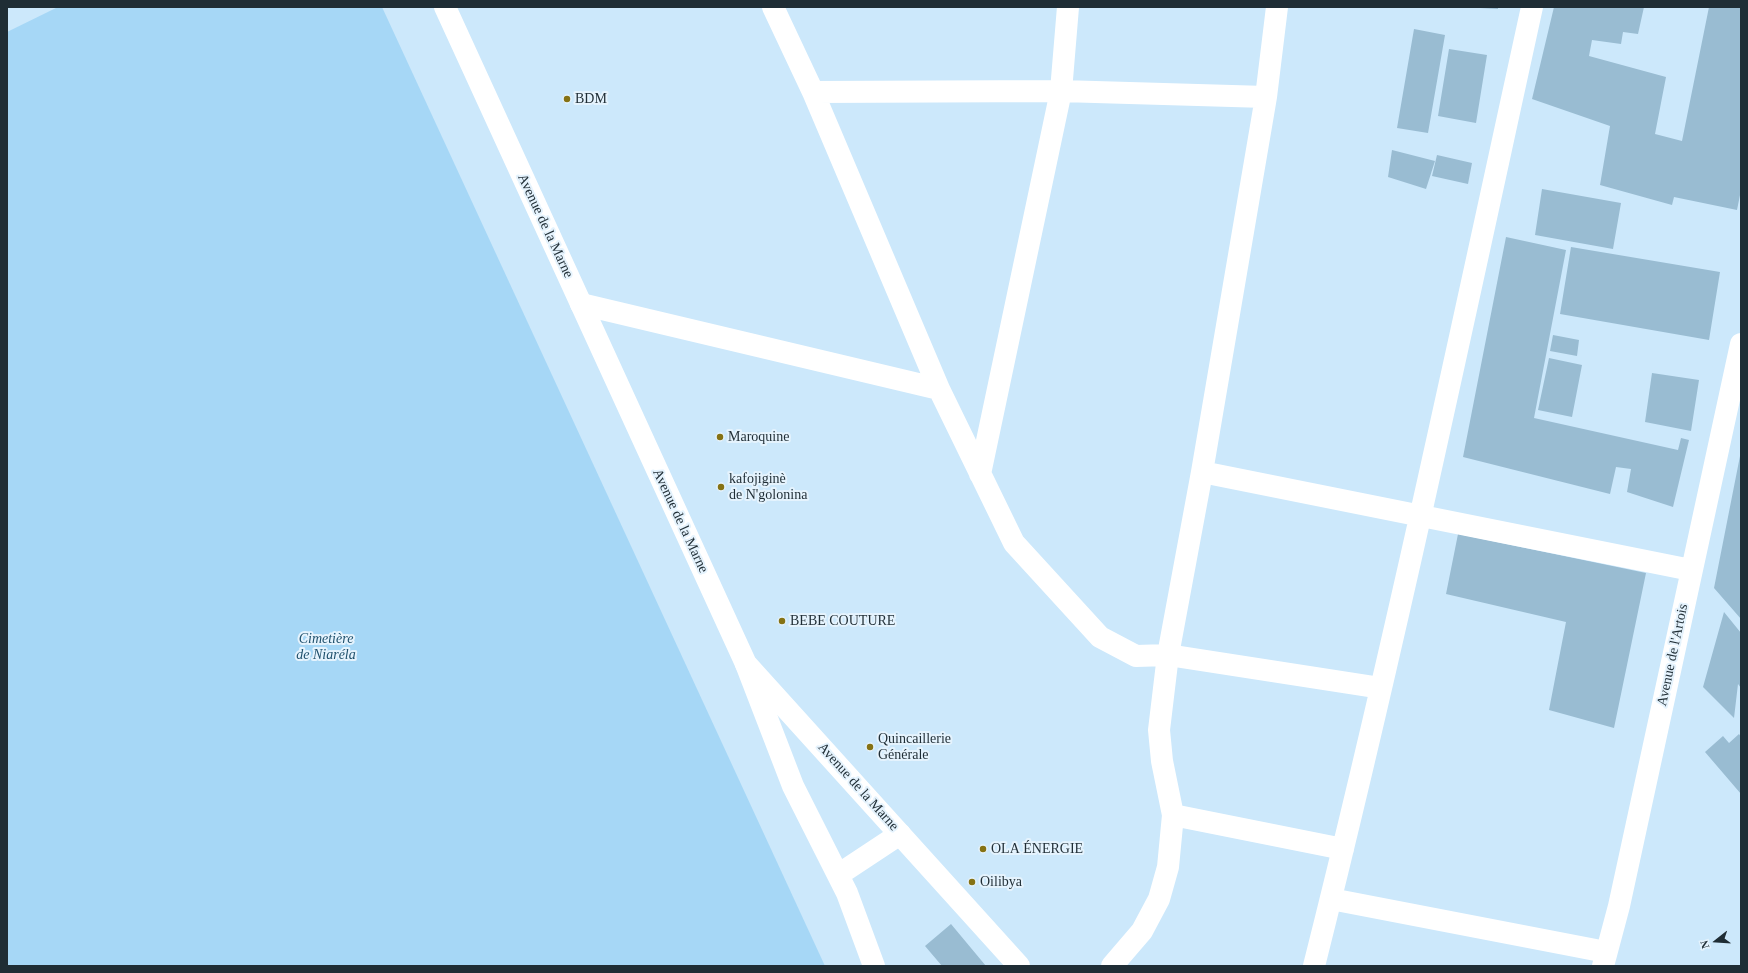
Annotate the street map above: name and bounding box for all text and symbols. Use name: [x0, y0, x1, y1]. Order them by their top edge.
place label: BDM: [575, 91, 607, 107]
marker: BDM: [562, 94, 572, 104]
street label: Avenue de la Marne: [514, 171, 576, 281]
place label: Maroquine: [728, 429, 789, 445]
marker: Maroquine: [715, 432, 725, 442]
street label: Avenue de la Marne: [649, 466, 711, 576]
place label: kafojiginè de N'golonina: [729, 471, 807, 504]
marker: kafojiginè de N'golonina: [716, 482, 726, 492]
street label: Avenue de l'Artois: [1654, 602, 1692, 708]
place label: BEBE COUTURE: [790, 613, 895, 629]
marker: BEBE COUTURE: [777, 616, 787, 626]
park label: Cimetière de Niaréla: [296, 631, 356, 664]
place label: Quincaillerie Générale: [878, 731, 951, 764]
street label: Avenue de la Marne: [814, 739, 902, 835]
marker: Quincaillerie Générale: [865, 742, 875, 752]
place label: OLA ÉNERGIE: [991, 841, 1083, 857]
marker: OLA ÉNERGIE: [978, 844, 988, 854]
place label: Oilibya: [980, 874, 1022, 890]
marker: Oilibya: [967, 877, 977, 887]
north arrow: [1696, 921, 1736, 961]
text: N: [1698, 939, 1711, 950]

